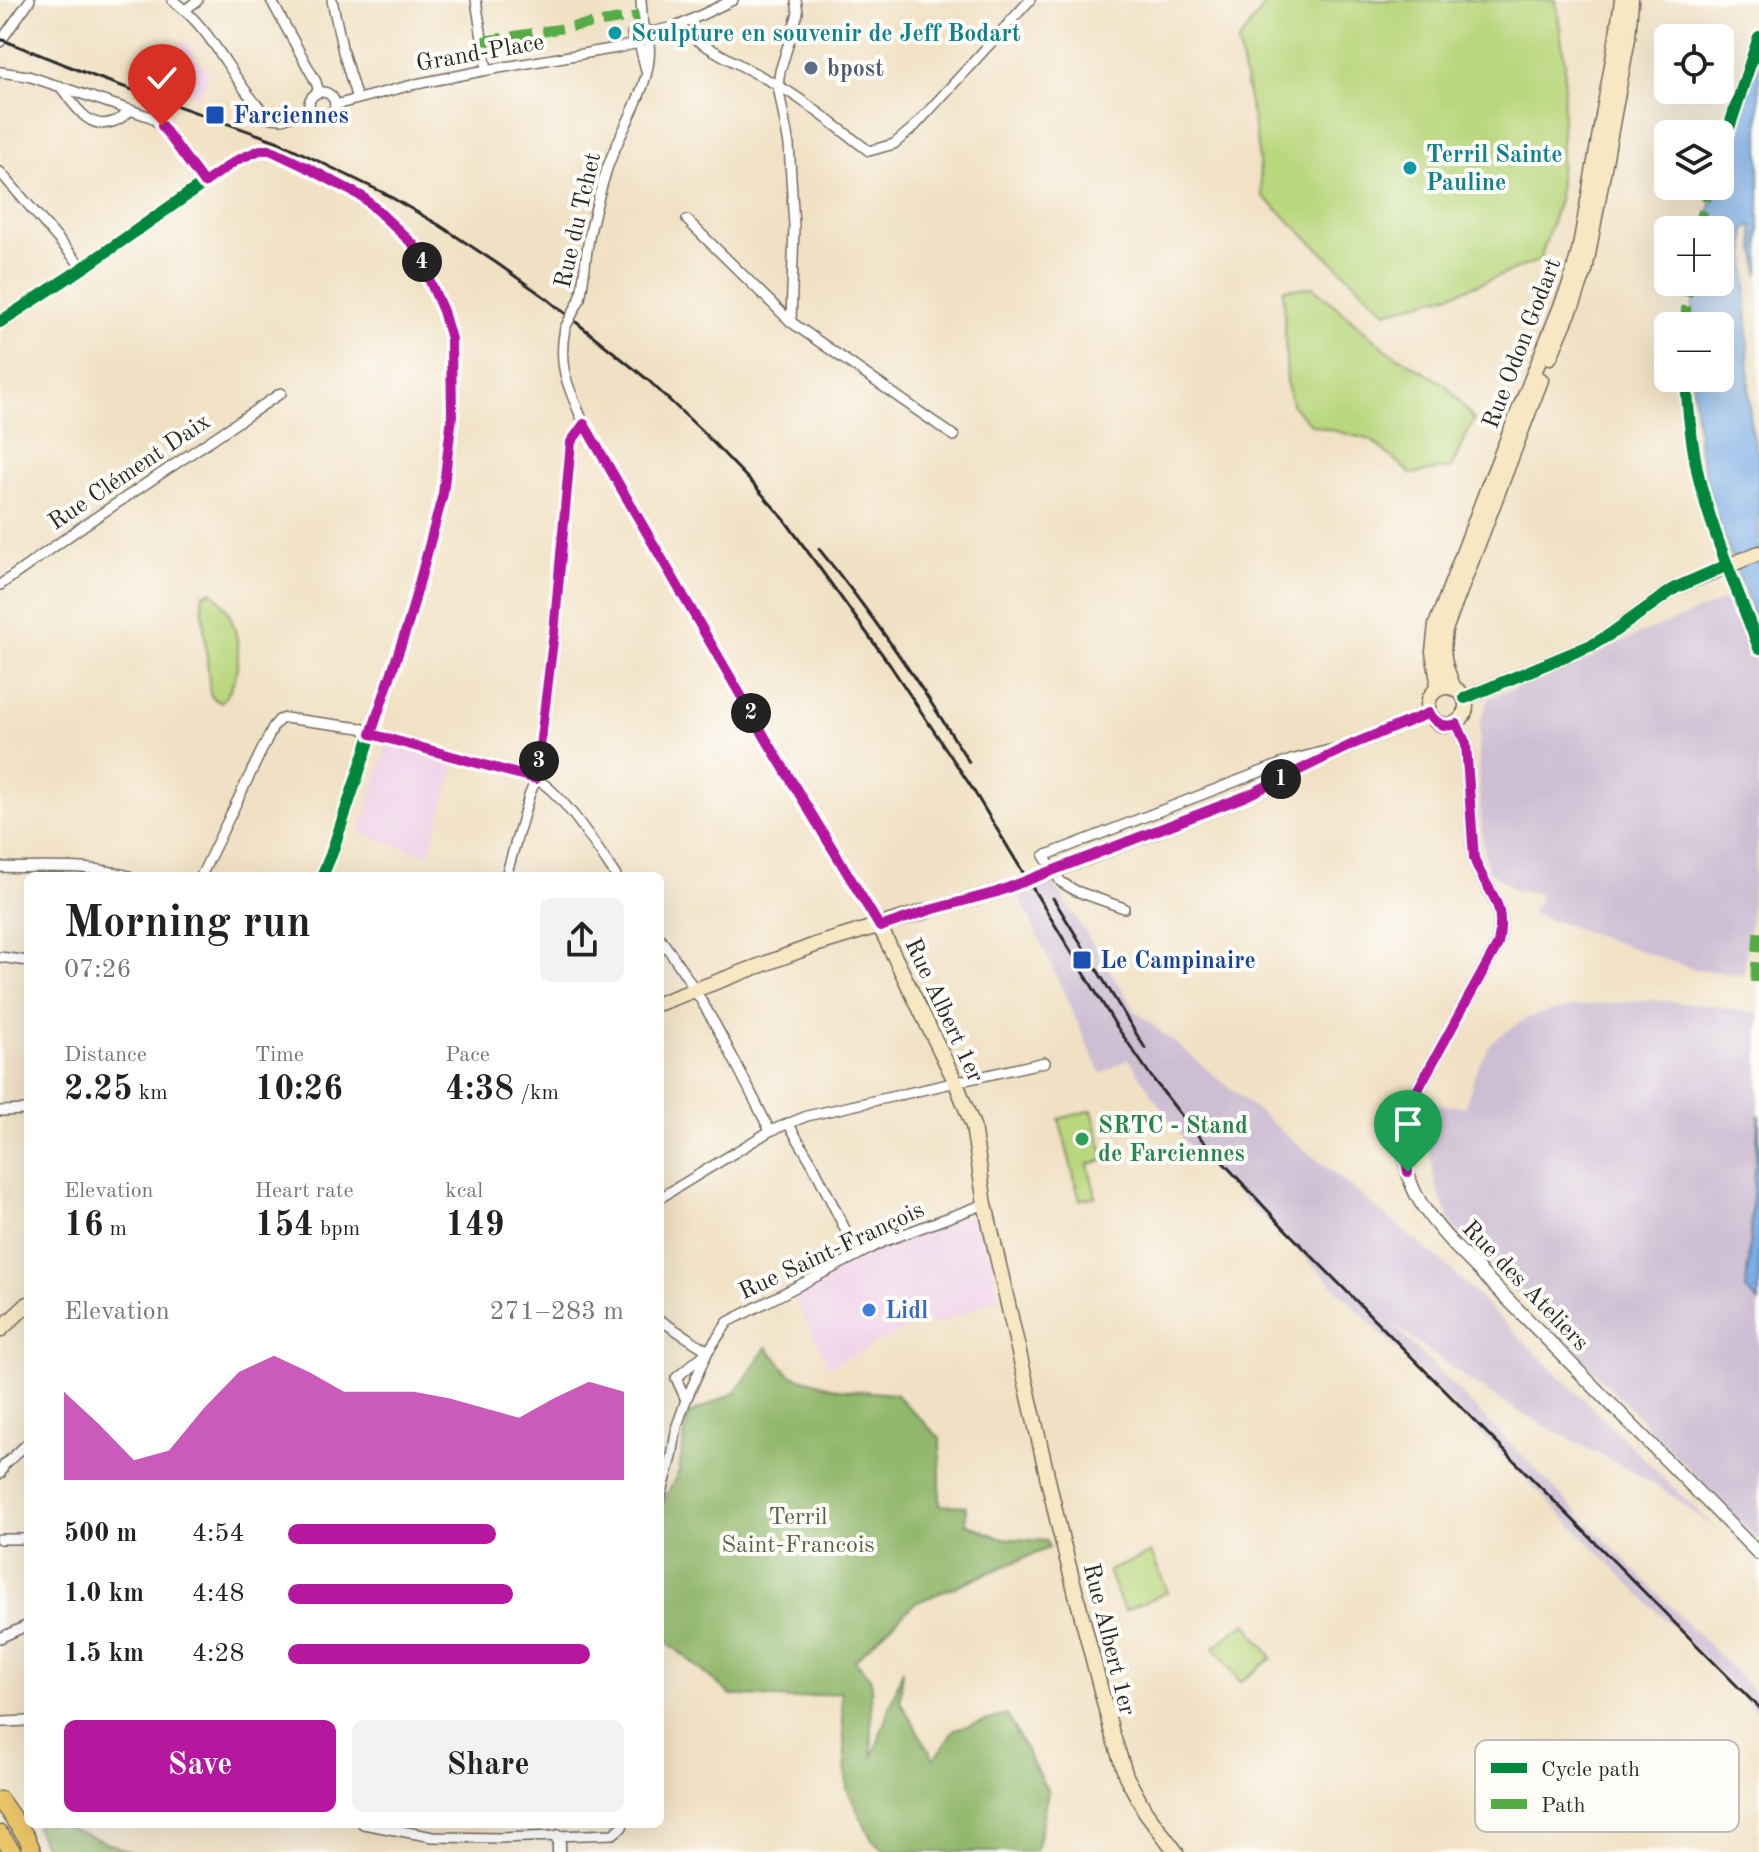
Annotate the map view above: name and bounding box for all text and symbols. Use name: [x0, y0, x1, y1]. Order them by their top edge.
place label: Sculpture en souvenir de Jeff Bodart: [631, 23, 1021, 47]
marker: Sculpture en souvenir de Jeff Bodart: [606, 24, 624, 42]
map controls: [1654, 24, 1734, 392]
button: locate: [1654, 24, 1734, 104]
street label: Grand-Place: [414, 31, 546, 77]
pin: [128, 44, 196, 126]
icon: check: [140, 56, 184, 100]
place label: bpost: [827, 58, 884, 82]
marker: bpost: [802, 59, 820, 77]
marker: Farciennes: [204, 104, 226, 126]
place label: Farciennes: [233, 105, 349, 129]
button: layers: [1654, 120, 1734, 200]
place label: Terril Sainte Pauline: [1426, 144, 1563, 196]
street label: Rue du Tchet: [552, 150, 606, 291]
marker: Terril Sainte Pauline: [1401, 159, 1419, 177]
button: +: [1654, 216, 1734, 296]
pin: 4: [402, 242, 442, 282]
text: 4: [416, 251, 428, 273]
street label: Rue Odon Godart: [1479, 255, 1566, 432]
button: −: [1654, 312, 1734, 392]
street label: Rue Clément Daix: [45, 410, 215, 535]
pin: 2: [731, 693, 771, 733]
text: 2: [745, 702, 757, 724]
pin: 3: [519, 741, 559, 781]
text: 3: [533, 750, 545, 772]
pin: 1: [1261, 759, 1301, 799]
text: 1: [1275, 768, 1287, 790]
button: share: [540, 898, 624, 982]
text: Morning run: [64, 902, 311, 946]
street label: Rue Albert 1er: [899, 935, 987, 1087]
marker: Le Campinaire: [1071, 949, 1093, 971]
place label: Le Campinaire: [1100, 950, 1256, 974]
text: 07:26: [64, 957, 132, 983]
text: Distance: [64, 1044, 147, 1066]
text: Time: [255, 1044, 304, 1066]
text: Pace: [445, 1044, 490, 1066]
text: 2.25: [64, 1073, 133, 1107]
text: 10:26: [255, 1073, 343, 1107]
text: 4:38: [445, 1073, 514, 1107]
text: km: [133, 1082, 168, 1104]
text: /km: [514, 1082, 559, 1104]
pin: [1374, 1090, 1442, 1172]
icon: arrive: [1386, 1102, 1430, 1146]
place label: SRTC - Stand de Farciennes: [1098, 1115, 1248, 1167]
marker: SRTC - Stand de Farciennes: [1073, 1130, 1091, 1148]
text: Elevation: [64, 1180, 154, 1202]
text: Heart rate: [255, 1180, 354, 1202]
text: kcal: [445, 1180, 483, 1202]
street label: Rue Saint-François: [736, 1198, 928, 1305]
text: 16: [64, 1209, 103, 1243]
text: 154: [255, 1209, 314, 1243]
text: 149: [445, 1209, 505, 1243]
street label: Rue des Ateliers: [1457, 1217, 1592, 1356]
text: m: [103, 1218, 127, 1240]
text: bpm: [314, 1218, 360, 1240]
text: Elevation: [64, 1299, 170, 1325]
text: 271–283 m: [489, 1299, 624, 1325]
place label: Lidl: [885, 1300, 929, 1324]
marker: Lidl: [860, 1301, 878, 1319]
park label: Terril Saint-Francois: [721, 1506, 875, 1558]
text: 500 m: [64, 1521, 137, 1547]
text: 4:54: [192, 1521, 245, 1547]
street label: Rue Albert 1er: [1078, 1561, 1139, 1718]
text: 1.0 km: [64, 1581, 144, 1607]
text: 4:48: [192, 1581, 245, 1607]
text: 1.5 km: [64, 1641, 144, 1667]
text: 4:28: [192, 1641, 245, 1667]
button: Save: [64, 1720, 336, 1812]
button: Share: [352, 1720, 624, 1812]
legend: [1475, 1740, 1739, 1832]
text: Cycle path: [1541, 1759, 1640, 1781]
text: Path: [1541, 1795, 1586, 1817]

